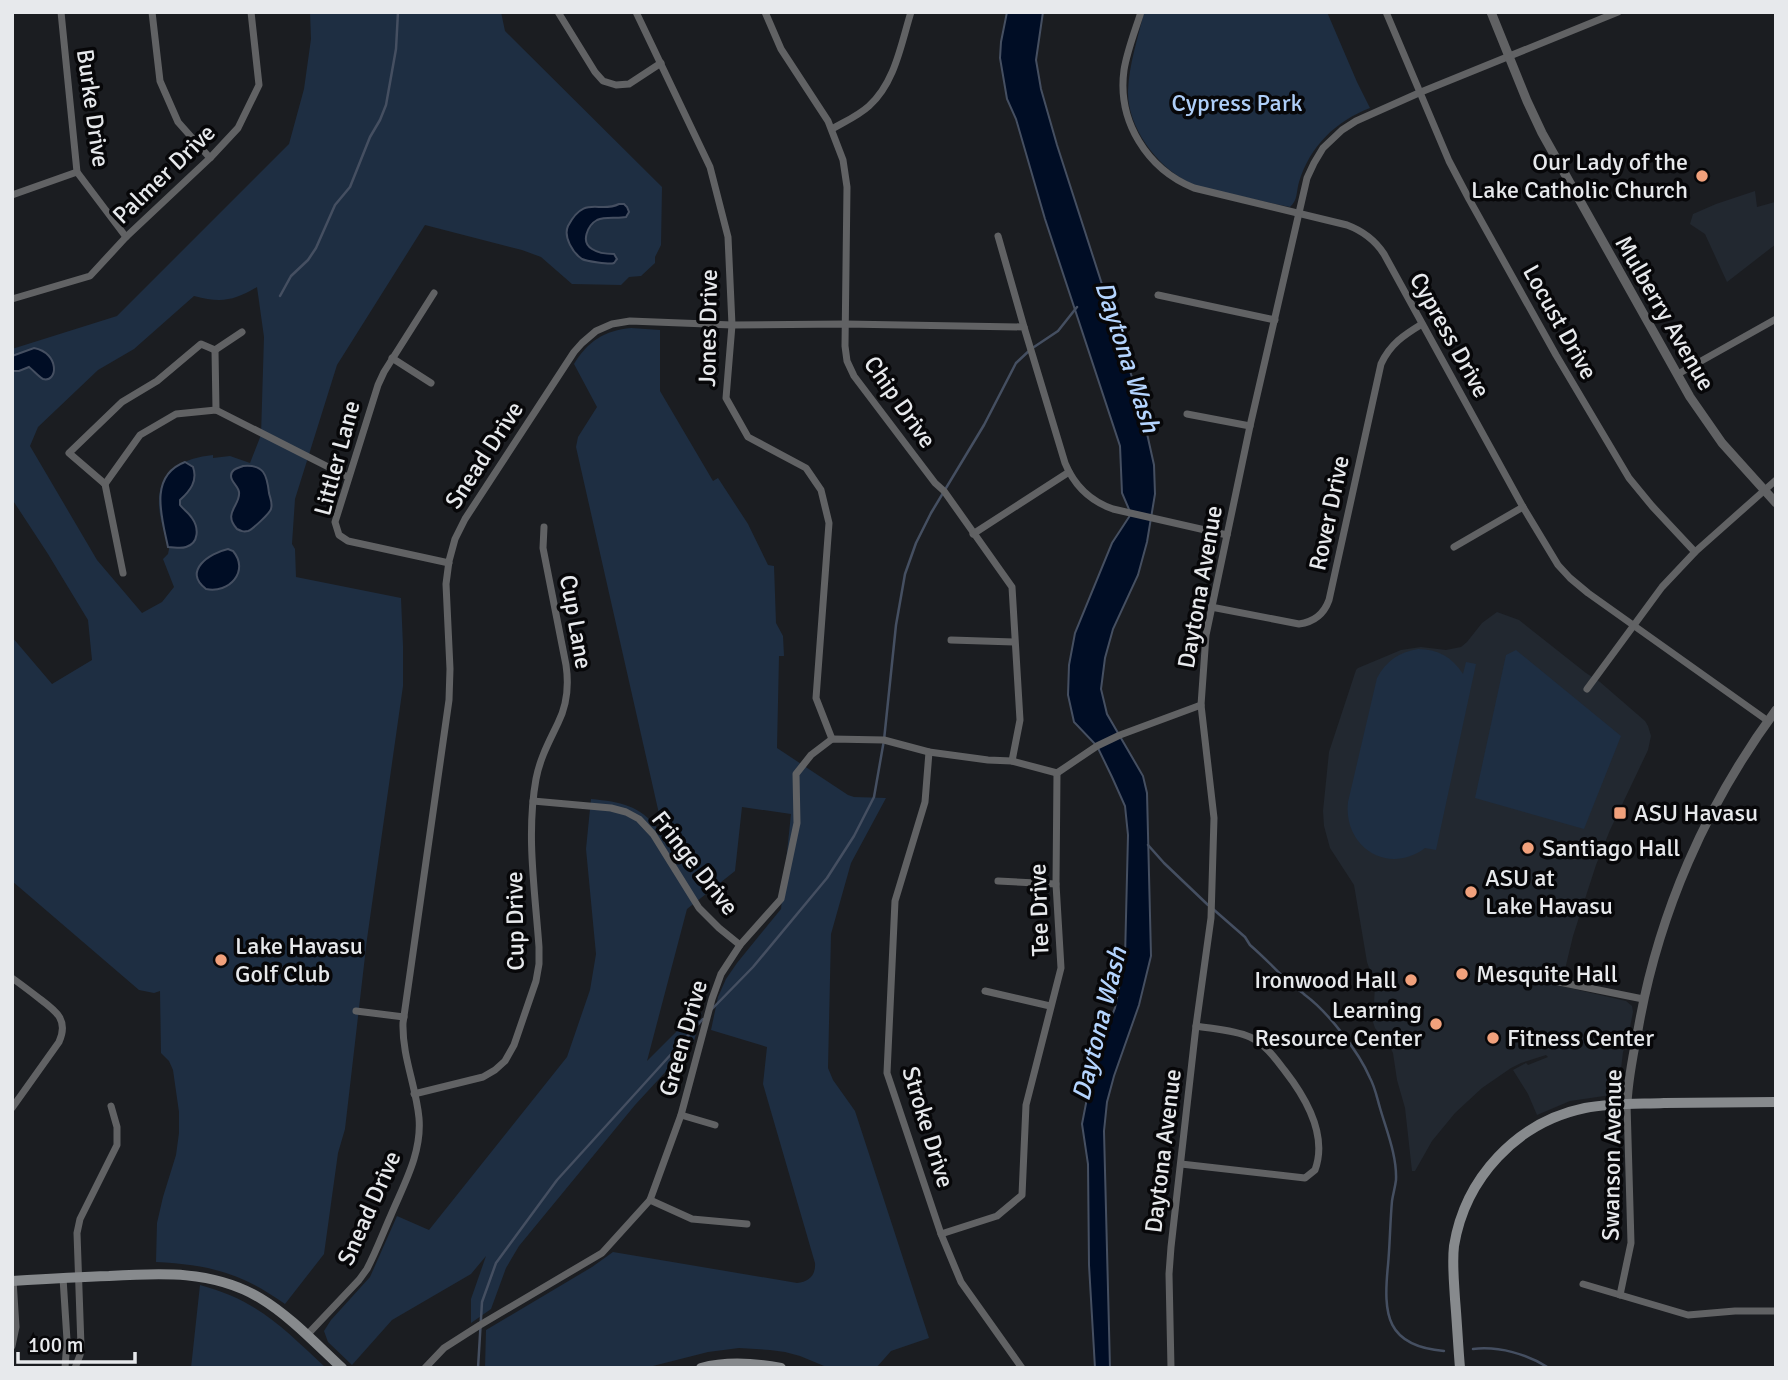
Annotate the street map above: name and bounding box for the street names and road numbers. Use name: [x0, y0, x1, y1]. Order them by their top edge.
street label: Burke Drive: [70, 47, 116, 169]
street label: Palmer Drive: [106, 118, 222, 230]
street label: Mulberry Avenue: [1608, 230, 1722, 396]
street label: Locust Drive: [1516, 259, 1604, 385]
street label: Cypress Drive: [1403, 267, 1497, 403]
street label: Jones Drive: [692, 269, 724, 387]
street label: Chip Drive: [857, 350, 943, 454]
street label: Snead Drive: [438, 396, 530, 514]
street label: Littler Lane: [307, 397, 367, 519]
street label: Rover Drive: [1302, 453, 1356, 573]
street label: Daytona Avenue: [1171, 503, 1229, 671]
street label: Cup Lane: [553, 573, 599, 671]
street label: Fringe Drive: [645, 805, 745, 921]
street label: Tee Drive: [1022, 863, 1056, 957]
street label: Cup Drive: [499, 871, 531, 971]
street label: Green Drive: [652, 976, 714, 1100]
street label: Stroke Drive: [895, 1063, 961, 1191]
street label: Daytona Avenue: [1138, 1067, 1188, 1235]
street label: Swanson Avenue: [1596, 1069, 1628, 1241]
street label: Snead Drive: [330, 1146, 408, 1270]

